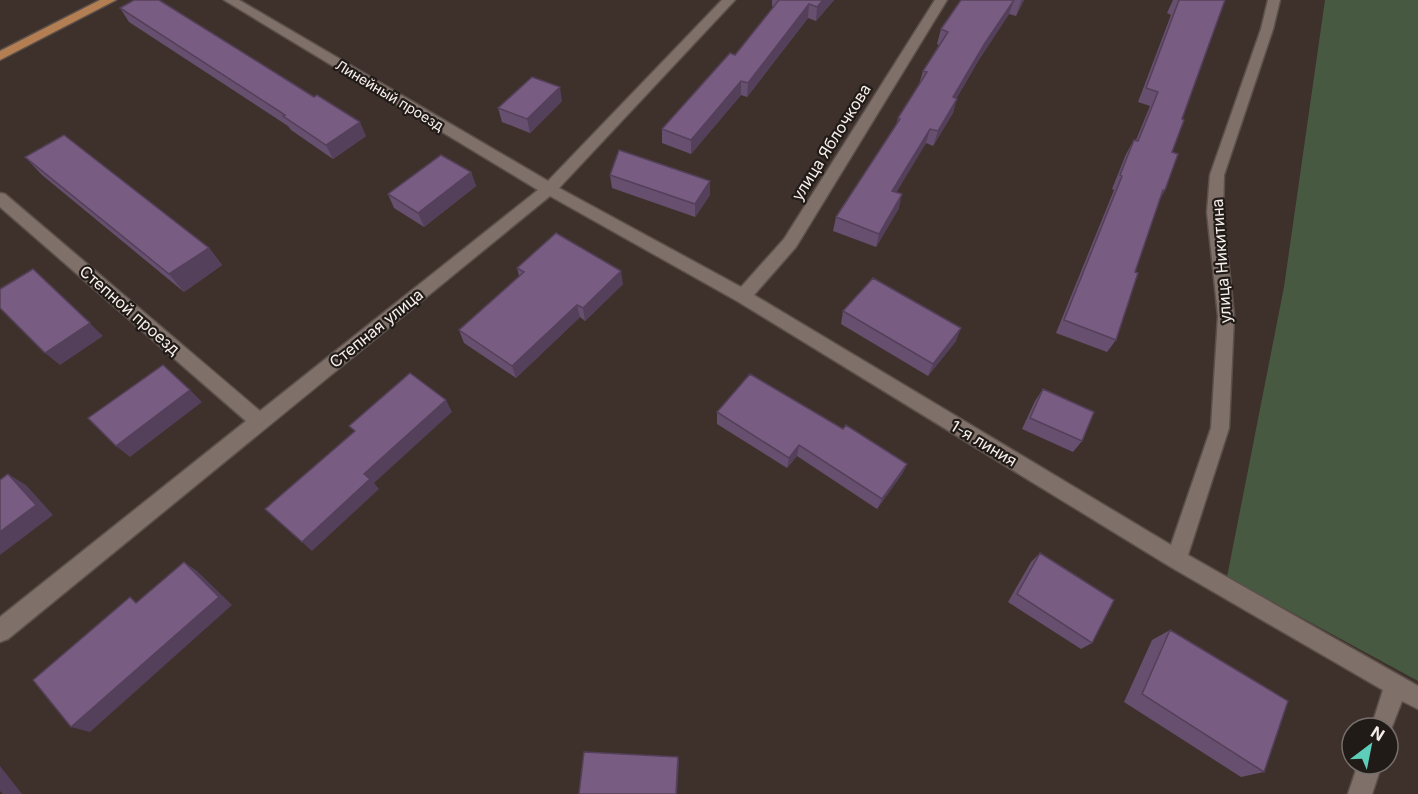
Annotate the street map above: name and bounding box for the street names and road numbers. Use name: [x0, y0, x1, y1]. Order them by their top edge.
street label: Линейный проезд: [333, 56, 447, 134]
street label: улица Яблочкова: [787, 80, 875, 204]
street label: улица Никитина: [1207, 198, 1235, 324]
street label: Степной проезд: [76, 261, 184, 359]
street label: Степная улица: [325, 284, 427, 372]
street label: 1-я линия: [947, 415, 1021, 471]

